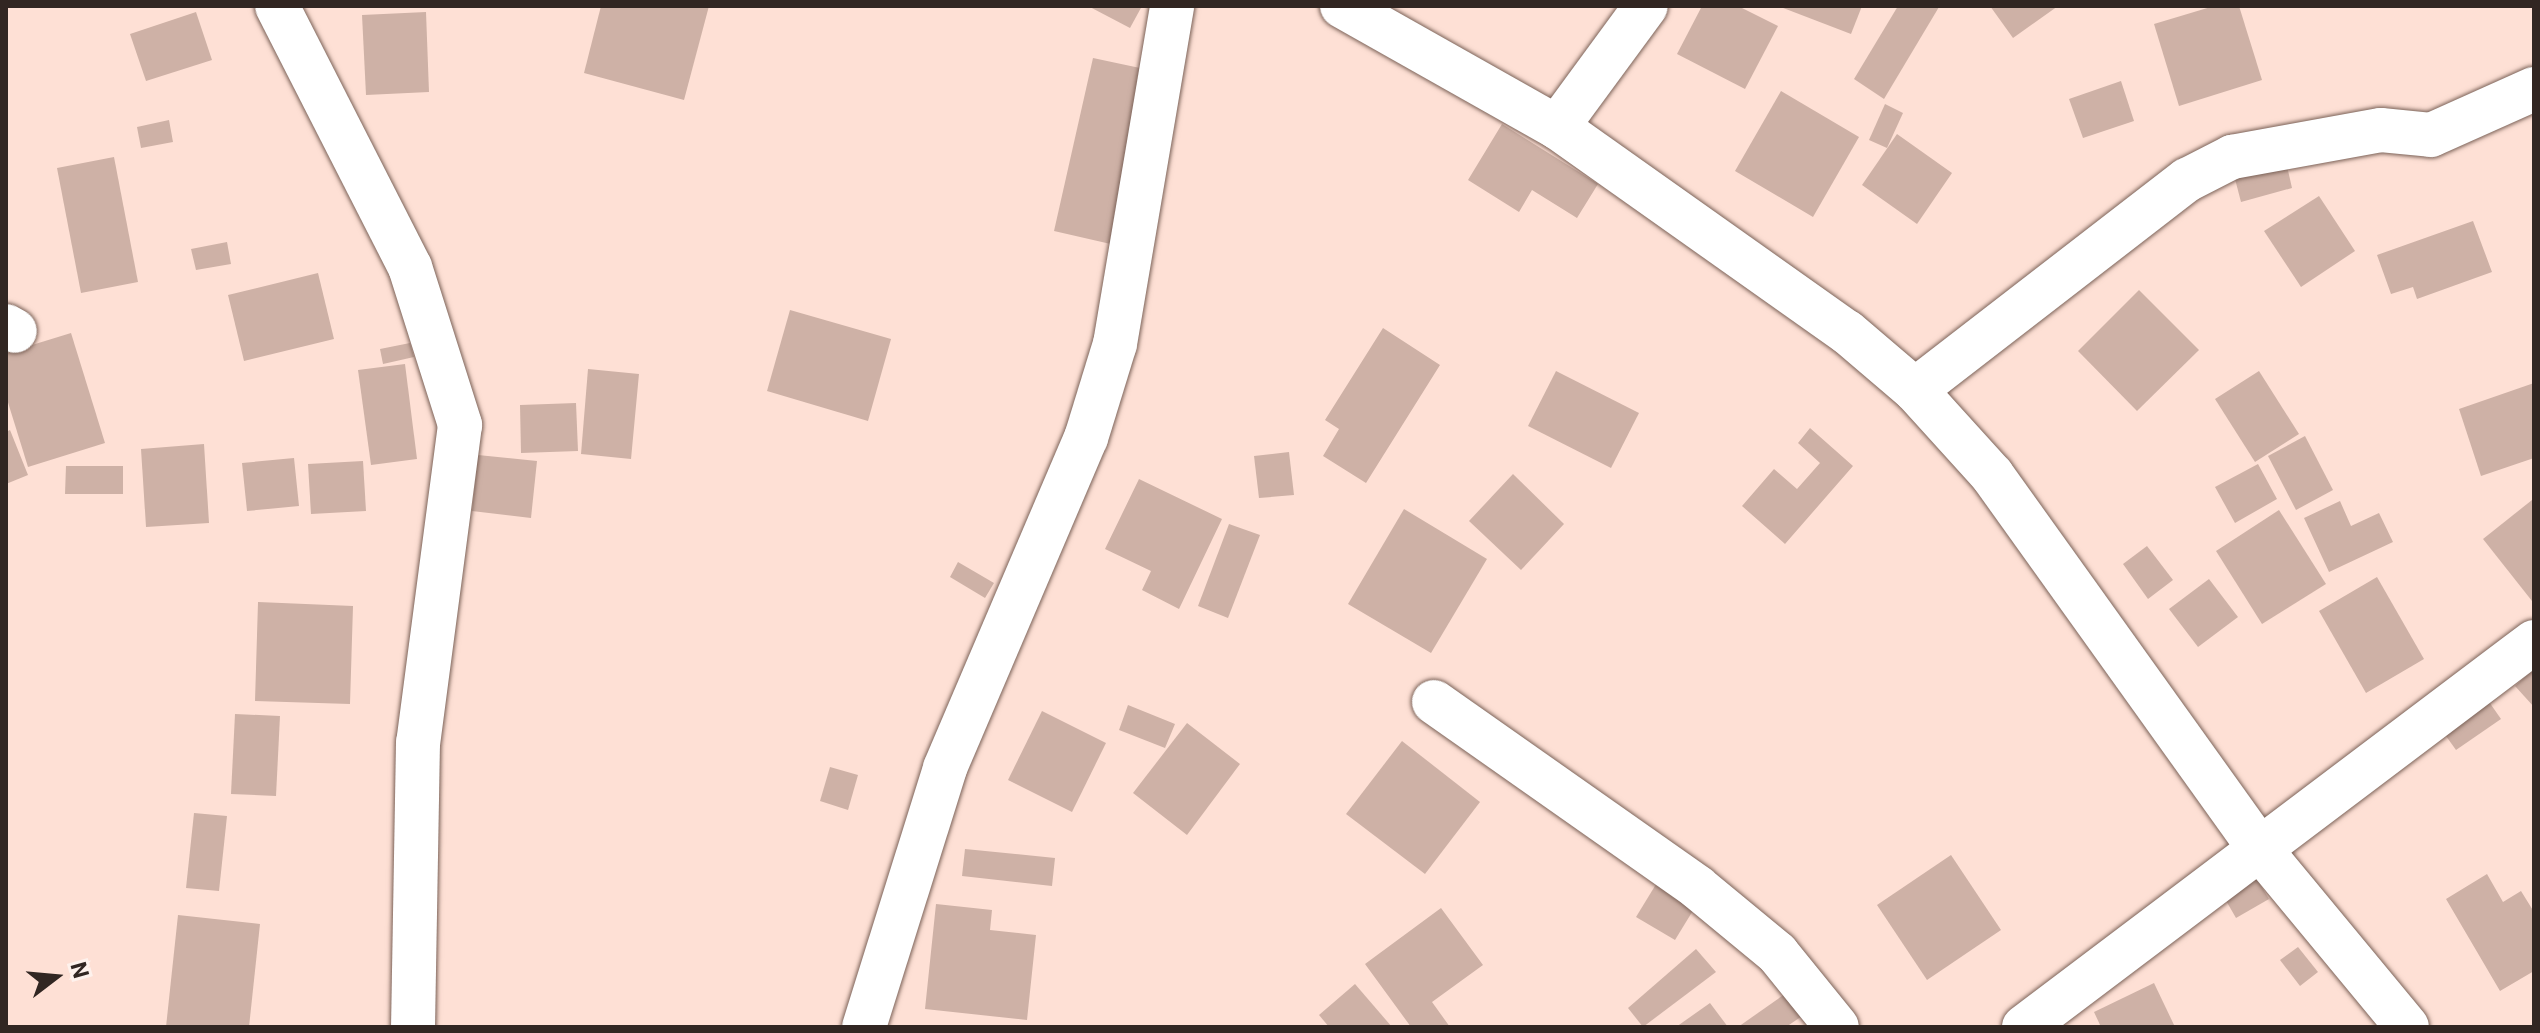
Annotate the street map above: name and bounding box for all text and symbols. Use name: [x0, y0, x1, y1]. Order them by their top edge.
north arrow: [16, 937, 96, 1017]
text: N: [65, 959, 94, 981]

